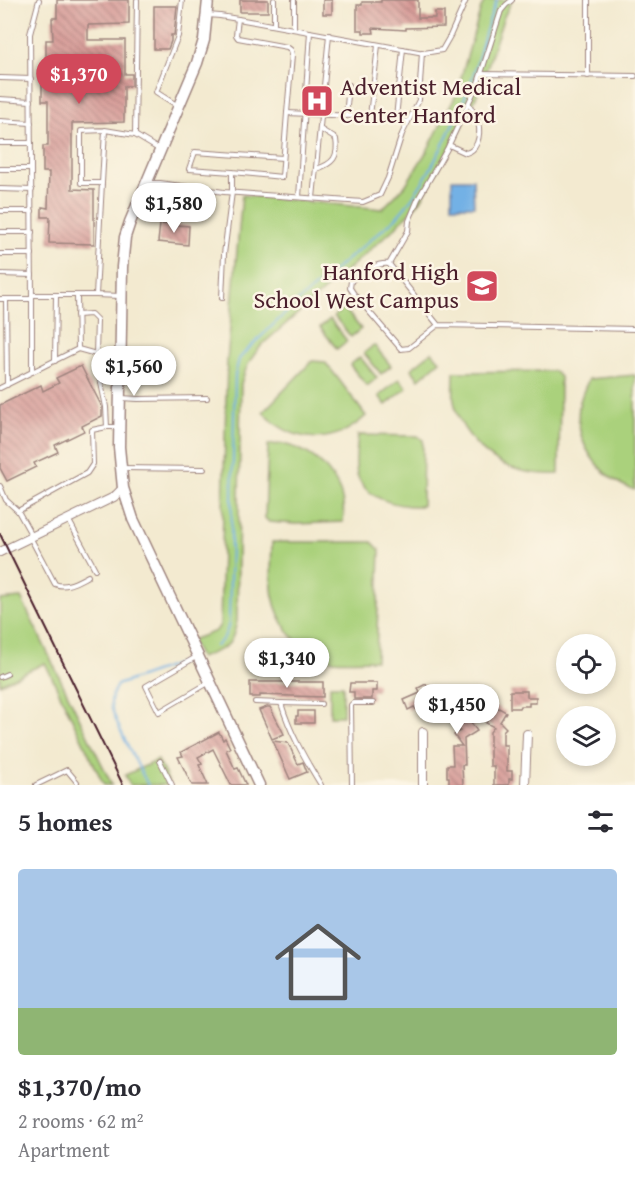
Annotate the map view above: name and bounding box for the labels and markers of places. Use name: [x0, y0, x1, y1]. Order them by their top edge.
pin: $1,370: [30, 54, 128, 105]
place label: Adventist Medical Center Hanford: [340, 69, 521, 132]
hospital icon: Adventist Medical Center Hanford: [299, 83, 335, 119]
pin: $1,580: [125, 183, 223, 234]
place label: Hanford High School West Campus: [254, 254, 460, 317]
school or university icon: Hanford High School West Campus: [464, 268, 500, 304]
pin: $1,560: [85, 346, 183, 397]
pin: $1,340: [238, 638, 336, 689]
pin: $1,450: [408, 684, 506, 735]

